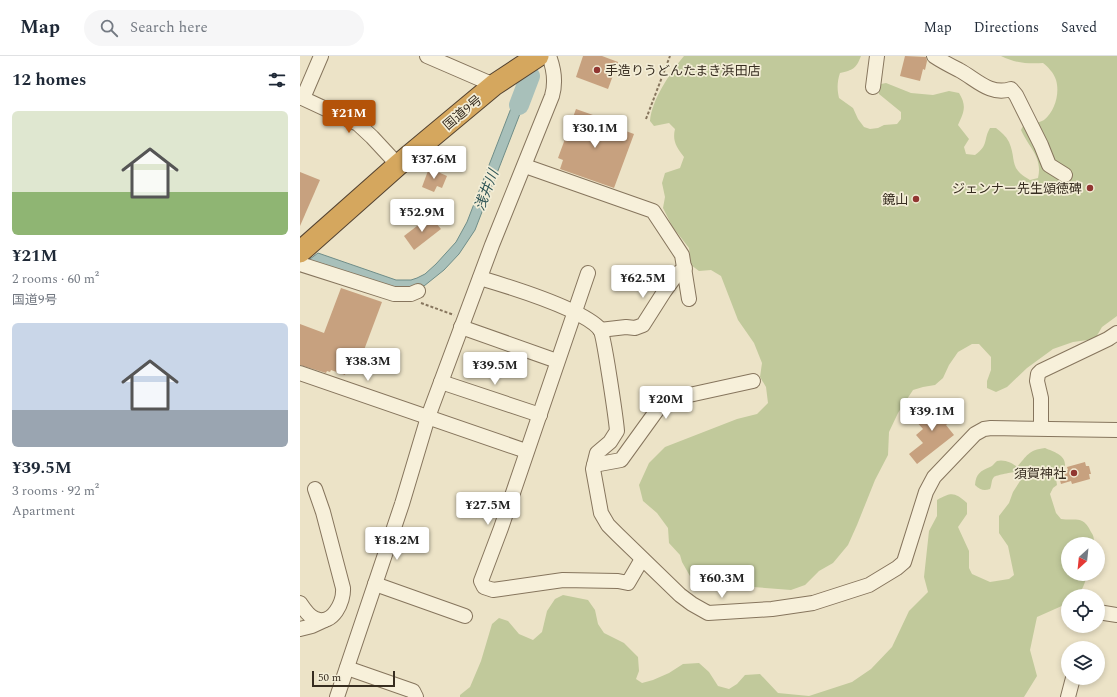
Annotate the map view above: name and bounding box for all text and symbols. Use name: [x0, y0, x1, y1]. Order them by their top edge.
search box: [84, 10, 364, 46]
text: Map: [20, 13, 60, 42]
text: Search here: [130, 16, 208, 39]
icon: search: [98, 17, 120, 39]
text: Map: [924, 17, 952, 38]
text: Directions: [974, 17, 1039, 38]
text: Saved: [1061, 17, 1097, 38]
place label: 手造りうどんたまき浜田店: [605, 61, 761, 81]
marker: 手造りうどんたまき浜田店: [592, 65, 602, 75]
text: 12 homes: [12, 67, 86, 93]
icon: filters: [266, 69, 288, 91]
street label: 国道9号: [439, 90, 487, 135]
pin: ¥21M: [325, 100, 373, 134]
text: ¥21M: [332, 103, 366, 123]
pin: ¥30.1M: [562, 115, 628, 149]
text: ¥30.1M: [572, 118, 618, 138]
icon: home: [114, 137, 186, 209]
pin: ¥37.6M: [401, 146, 467, 180]
text: ¥37.6M: [411, 149, 457, 169]
water label: 浅井川: [469, 165, 505, 214]
place label: ジェンナー先生頌徳碑: [952, 179, 1082, 199]
marker: ジェンナー先生頌徳碑: [1085, 183, 1095, 193]
place label: 鏡山: [882, 190, 908, 210]
marker: 鏡山: [911, 194, 921, 204]
pin: ¥52.9M: [389, 199, 455, 233]
text: ¥52.9M: [399, 202, 445, 222]
text: ¥21M: [12, 243, 58, 269]
pin: ¥62.5M: [610, 265, 676, 299]
text: ¥62.5M: [620, 268, 666, 288]
text: 2 rooms · 60 m²: [12, 269, 99, 289]
text: 国道9号: [12, 290, 58, 310]
pin: ¥38.3M: [335, 348, 401, 382]
icon: home: [114, 349, 186, 421]
text: ¥38.3M: [345, 351, 391, 371]
pin: ¥39.5M: [462, 352, 528, 386]
text: ¥39.5M: [472, 355, 518, 375]
pin: ¥20M: [642, 386, 690, 420]
text: ¥20M: [649, 389, 683, 409]
pin: ¥39.1M: [899, 398, 965, 432]
text: ¥39.1M: [909, 401, 955, 421]
text: ¥39.5M: [12, 455, 72, 481]
place label: 須賀神社: [1014, 464, 1066, 484]
marker: 須賀神社: [1069, 468, 1079, 478]
text: 3 rooms · 92 m²: [12, 481, 99, 501]
pin: ¥27.5M: [455, 492, 521, 526]
text: ¥27.5M: [465, 495, 511, 515]
text: Apartment: [12, 501, 75, 521]
pin: ¥18.2M: [364, 527, 430, 561]
text: ¥18.2M: [374, 530, 420, 550]
north arrow: [1061, 537, 1105, 581]
map controls: [1061, 537, 1105, 685]
pin: ¥60.3M: [689, 565, 755, 599]
text: ¥60.3M: [699, 568, 745, 588]
button: locate: [1061, 589, 1105, 633]
button: layers: [1061, 641, 1105, 685]
scale bar: [312, 669, 395, 688]
text: 50 m: [318, 669, 341, 686]

